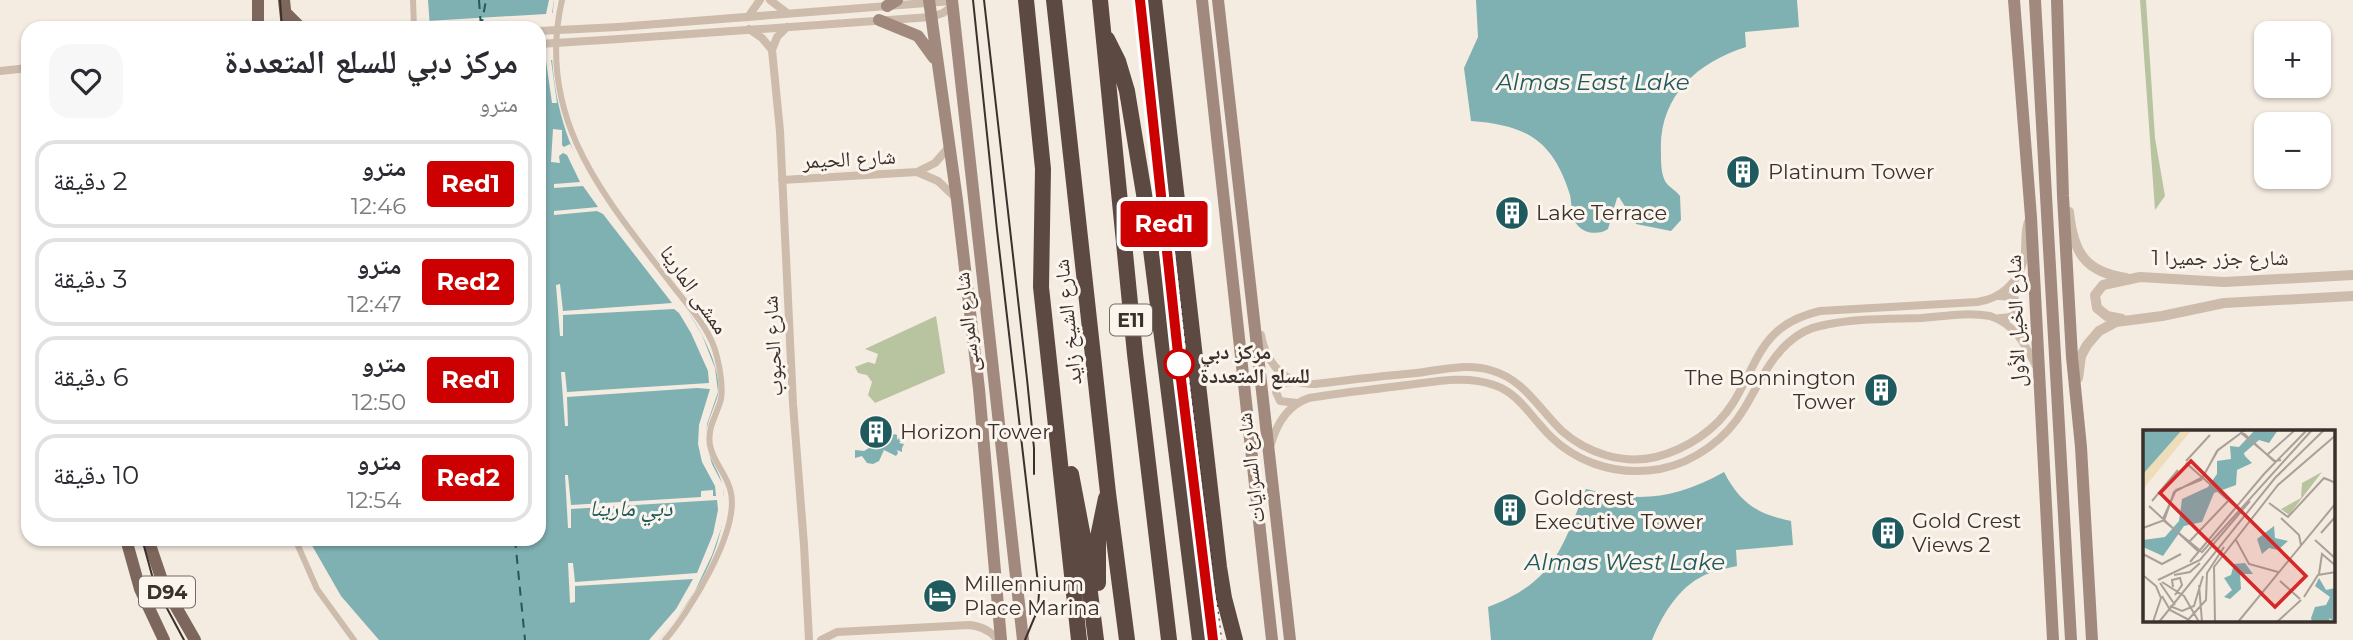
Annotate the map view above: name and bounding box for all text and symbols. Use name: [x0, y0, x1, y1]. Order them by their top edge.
map controls: [2254, 21, 2331, 189]
button: +: [2254, 21, 2331, 98]
text: مركز دبي للسلع المتعددة: [224, 41, 518, 81]
button: heart: [49, 44, 123, 118]
water label: Almas East Lake: [1494, 68, 1690, 96]
text: مترو: [479, 90, 518, 118]
button: −: [2254, 112, 2331, 189]
street label: شارع الحيمر: [801, 144, 896, 174]
text: مترو: [361, 151, 406, 183]
building icon: Platinum Tower: [1724, 153, 1762, 191]
place label: Platinum Tower: [1768, 159, 1934, 184]
text: 2 دقيقة: [53, 165, 127, 197]
text: Red1: [441, 169, 500, 198]
text: 12:46: [351, 192, 406, 220]
building icon: Lake Terrace: [1493, 194, 1531, 232]
place label: Lake Terrace: [1536, 200, 1667, 225]
line badge: Red1: [1115, 201, 1213, 247]
text: Red1: [1135, 209, 1193, 238]
street label: ممشى المارينا: [654, 241, 734, 339]
street label: شارع جزر جميرا 1: [2151, 245, 2289, 271]
text: مترو: [357, 249, 401, 281]
street label: شارع الخيل الأول: [2001, 254, 2031, 388]
street label: شارع الشيخ زايد: [1048, 258, 1088, 386]
text: 3 دقيقة: [53, 263, 127, 295]
text: Red2: [436, 267, 500, 296]
street label: شارع المرسى: [949, 271, 985, 373]
text: 12:47: [348, 290, 401, 318]
street label: شارع الحبوب: [757, 295, 789, 397]
road number: E11: [1110, 304, 1152, 336]
place label: مركز دبي للسلع المتعددة: [1200, 339, 1310, 390]
text: مترو: [361, 347, 406, 379]
marker: مركز دبي للسلع المتعددة: [1164, 349, 1194, 379]
text: 6 دقيقة: [53, 361, 129, 393]
text: Red1: [441, 365, 500, 394]
place label: The Bonnington Tower: [1684, 365, 1856, 414]
building icon: The Bonnington Tower: [1862, 371, 1900, 409]
text: 12:50: [352, 388, 406, 416]
street label: شارع السرايات: [1231, 411, 1271, 525]
building icon: Horizon Tower: [857, 413, 895, 451]
place label: Horizon Tower: [900, 419, 1051, 444]
inset map: [2143, 430, 2336, 622]
text: مترو: [357, 445, 401, 477]
text: 10 دقيقة: [53, 459, 139, 491]
text: Red2: [436, 463, 500, 492]
place label: Goldcrest Executive Tower: [1534, 485, 1704, 534]
text: 12:54: [347, 486, 401, 514]
building icon: Goldcrest Executive Tower: [1491, 491, 1529, 529]
water label: دبي مارينا: [589, 494, 673, 527]
place label: Gold Crest Views 2: [1912, 508, 2021, 557]
building icon: Gold Crest Views 2: [1869, 514, 1907, 552]
water label: Almas West Lake: [1523, 548, 1725, 576]
place label: Millennium Place Marina: [964, 571, 1100, 620]
road number: D94: [139, 576, 195, 608]
hotel icon: Millennium Place Marina: [921, 577, 959, 615]

